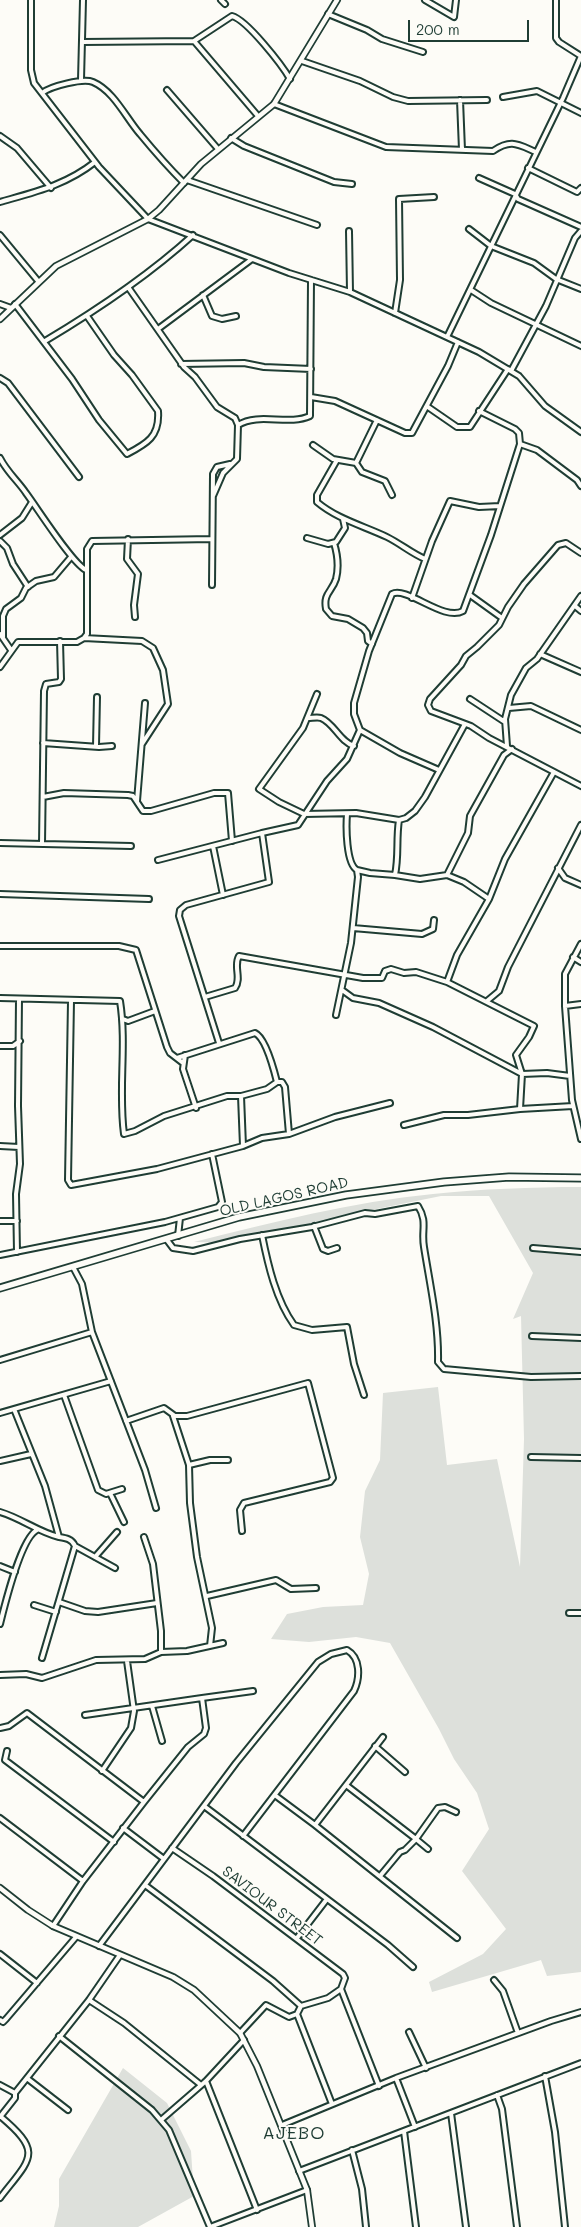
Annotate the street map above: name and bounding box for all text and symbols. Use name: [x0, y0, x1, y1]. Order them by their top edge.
scale bar: [411, 10, 532, 42]
text: 200 m: [416, 19, 460, 39]
street label: OLD LAGOS ROAD: [218, 1173, 350, 1221]
street label: SAVIOUR STREET: [218, 1862, 326, 1950]
district label: AJEBO: [262, 2122, 326, 2144]

